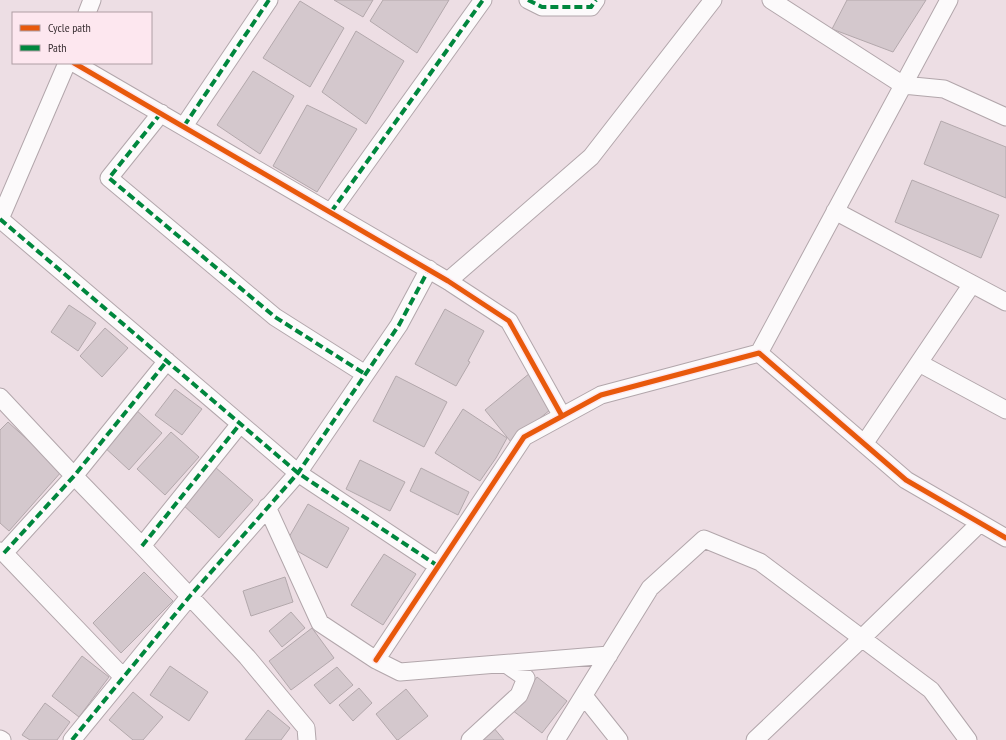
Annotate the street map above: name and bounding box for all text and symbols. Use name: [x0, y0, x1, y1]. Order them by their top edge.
legend: [12, 12, 152, 64]
text: Cycle path: [48, 20, 91, 35]
text: Path: [48, 40, 66, 55]

